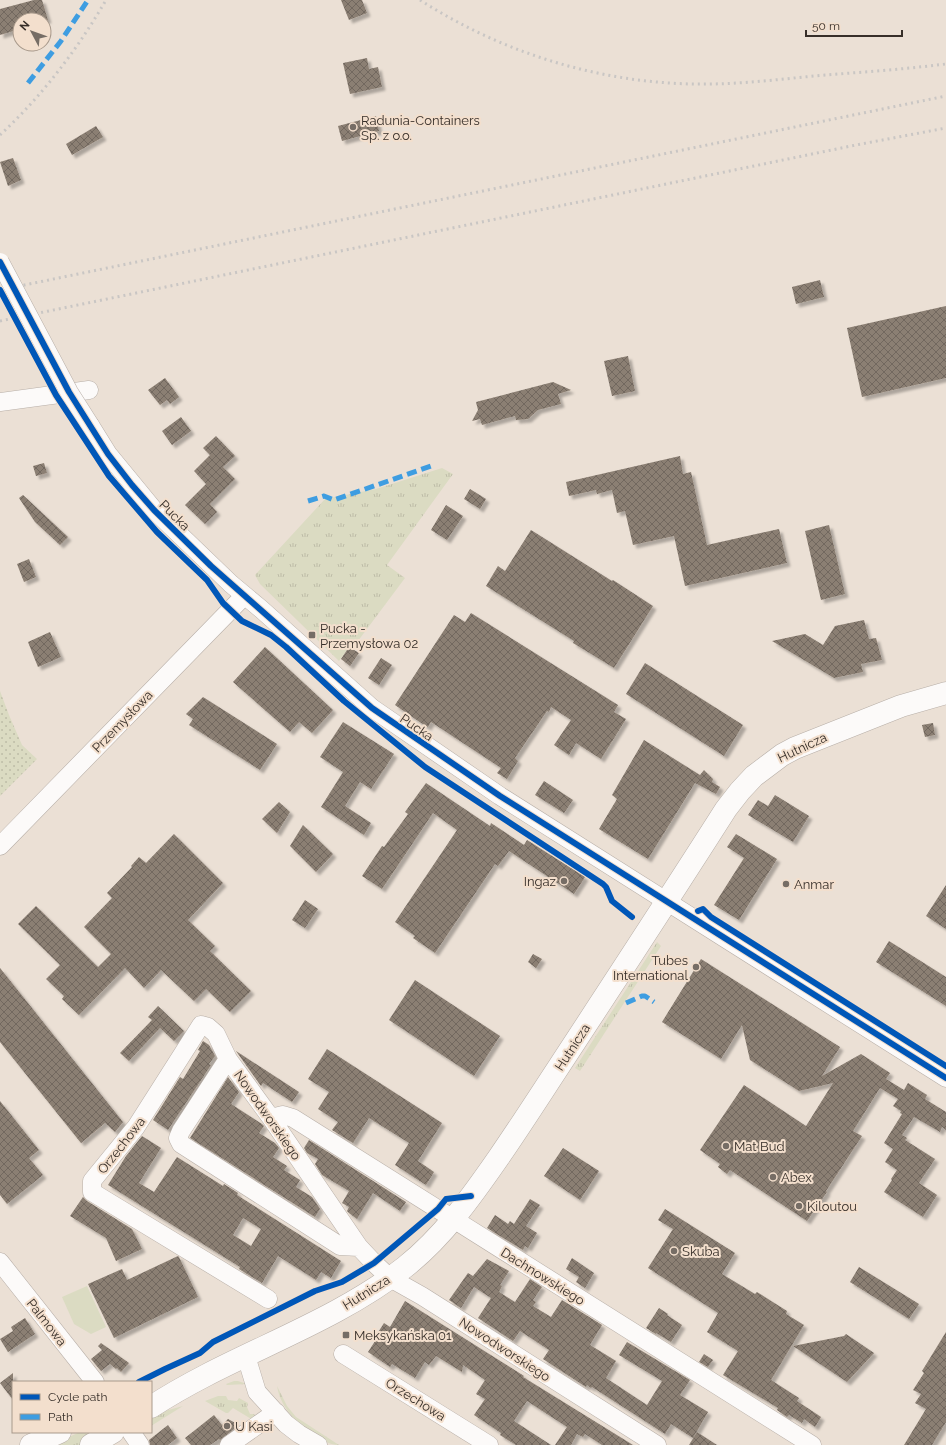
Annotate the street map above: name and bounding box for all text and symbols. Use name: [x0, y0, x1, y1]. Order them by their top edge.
north arrow: [12, 12, 52, 52]
scale bar: [806, 12, 902, 38]
text: N: [17, 18, 32, 33]
text: 50 m: [812, 19, 840, 33]
place label: Radunia-Containers Sp. z o.o.: [361, 113, 480, 143]
marker: Radunia-Containers Sp. z o.o.: [348, 122, 358, 132]
street label: Pucka: [156, 497, 193, 534]
place label: Pucka - Przemysłowa 02: [320, 621, 419, 651]
marker: Pucka - Przemysłowa 02: [307, 630, 317, 640]
street label: Przemysłowa: [89, 687, 156, 755]
street label: Pucka: [397, 711, 436, 744]
street label: Hutnicza: [775, 730, 829, 765]
place label: Ingaz: [524, 874, 556, 889]
marker: Ingaz: [559, 876, 569, 886]
place label: Anmar: [794, 877, 834, 892]
marker: Anmar: [781, 879, 791, 889]
place label: Tubes International: [613, 953, 688, 983]
marker: Tubes International: [691, 962, 701, 972]
street label: Hutnicza: [552, 1021, 593, 1073]
street label: Nowodworskiego: [231, 1068, 304, 1163]
street label: Orzechowa: [95, 1114, 148, 1177]
place label: Mat Bud: [734, 1139, 785, 1154]
marker: Mat Bud: [721, 1141, 731, 1151]
place label: Abex: [781, 1170, 812, 1185]
marker: Abex: [768, 1172, 778, 1182]
place label: Kiloutou: [807, 1199, 857, 1214]
marker: Kiloutou: [794, 1201, 804, 1211]
place label: Skuba: [682, 1244, 720, 1259]
street label: Dachnowskiego: [498, 1245, 588, 1308]
marker: Skuba: [669, 1246, 679, 1256]
street label: Hutnicza: [340, 1272, 393, 1313]
street label: Palmowa: [24, 1296, 70, 1349]
street label: Nowodworskiego: [456, 1314, 553, 1385]
place label: Meksykańska 01: [354, 1328, 452, 1343]
marker: Meksykańska 01: [341, 1330, 351, 1340]
street label: Orzechowa: [383, 1375, 448, 1424]
legend: [12, 1381, 152, 1433]
text: Cycle path: [48, 1390, 107, 1404]
text: Path: [48, 1410, 73, 1424]
place label: U Kasi: [235, 1419, 273, 1434]
marker: U Kasi: [222, 1421, 232, 1431]

